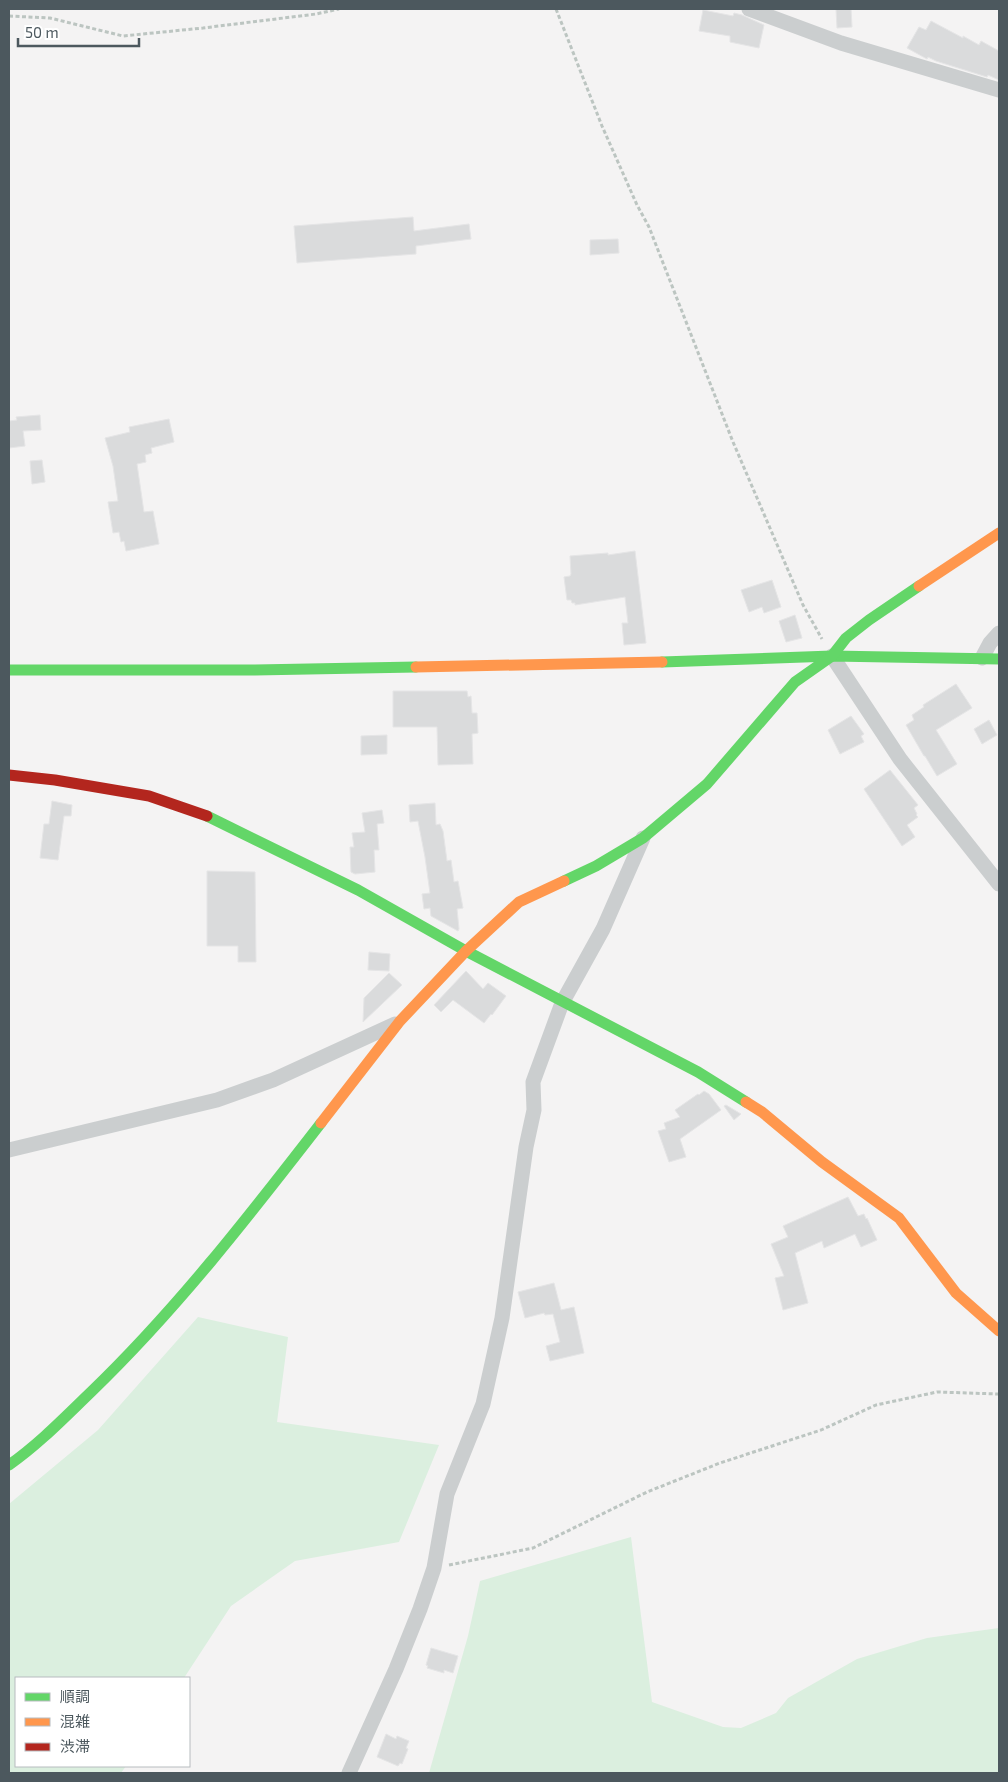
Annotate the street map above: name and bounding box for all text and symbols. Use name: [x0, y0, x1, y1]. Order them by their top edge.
scale bar: [18, 15, 139, 47]
text: 50 m: [25, 23, 59, 41]
legend: [15, 1677, 190, 1767]
text: 順調: [60, 1687, 90, 1705]
text: 混雑: [60, 1712, 90, 1730]
text: 渋滞: [60, 1737, 90, 1755]

